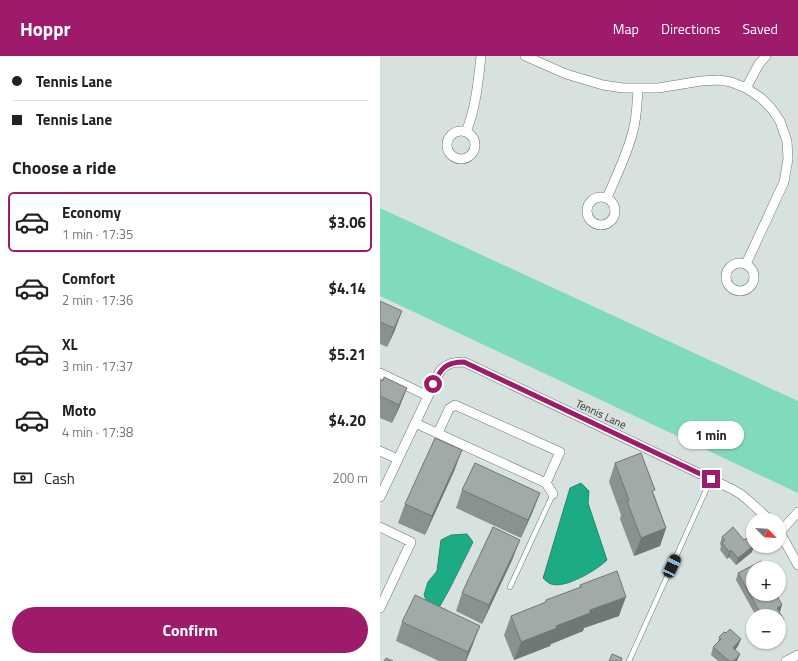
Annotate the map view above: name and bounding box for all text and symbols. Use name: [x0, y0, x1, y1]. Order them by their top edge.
text: Hoppr: [20, 14, 71, 43]
text: Map: [613, 18, 639, 39]
text: Directions: [661, 18, 720, 39]
text: Saved: [742, 18, 778, 39]
text: Tennis Lane: [36, 70, 112, 93]
text: Tennis Lane: [36, 108, 112, 131]
text: Choose a ride: [12, 154, 116, 181]
text: Economy: [62, 201, 121, 224]
icon: car: [14, 204, 50, 240]
text: $3.06: [329, 211, 366, 234]
text: 1 min · 17:35: [62, 224, 133, 244]
text: Comfort: [62, 267, 115, 290]
icon: car: [14, 270, 50, 306]
text: $4.14: [329, 277, 366, 300]
text: 2 min · 17:36: [62, 290, 133, 310]
text: XL: [62, 333, 78, 356]
icon: car: [14, 336, 50, 372]
text: $5.21: [329, 343, 366, 366]
text: 3 min · 17:37: [62, 356, 133, 376]
route start: [424, 375, 442, 393]
street label: Tennis Lane: [573, 395, 629, 433]
text: Moto: [62, 399, 96, 422]
icon: car: [14, 402, 50, 438]
text: $4.20: [329, 409, 366, 432]
callout: 1 min: [678, 421, 744, 449]
text: 4 min · 17:38: [62, 422, 133, 442]
text: 1 min: [695, 425, 727, 445]
icon: cash: [12, 467, 34, 489]
text: Cash: [44, 467, 75, 490]
text: 200 m: [332, 468, 368, 488]
route end: [702, 470, 720, 488]
north arrow: [746, 513, 786, 553]
map controls: [746, 513, 786, 649]
car: [661, 553, 683, 579]
button: +: [746, 561, 786, 601]
button: Confirm: [12, 607, 368, 653]
button: −: [746, 609, 786, 649]

